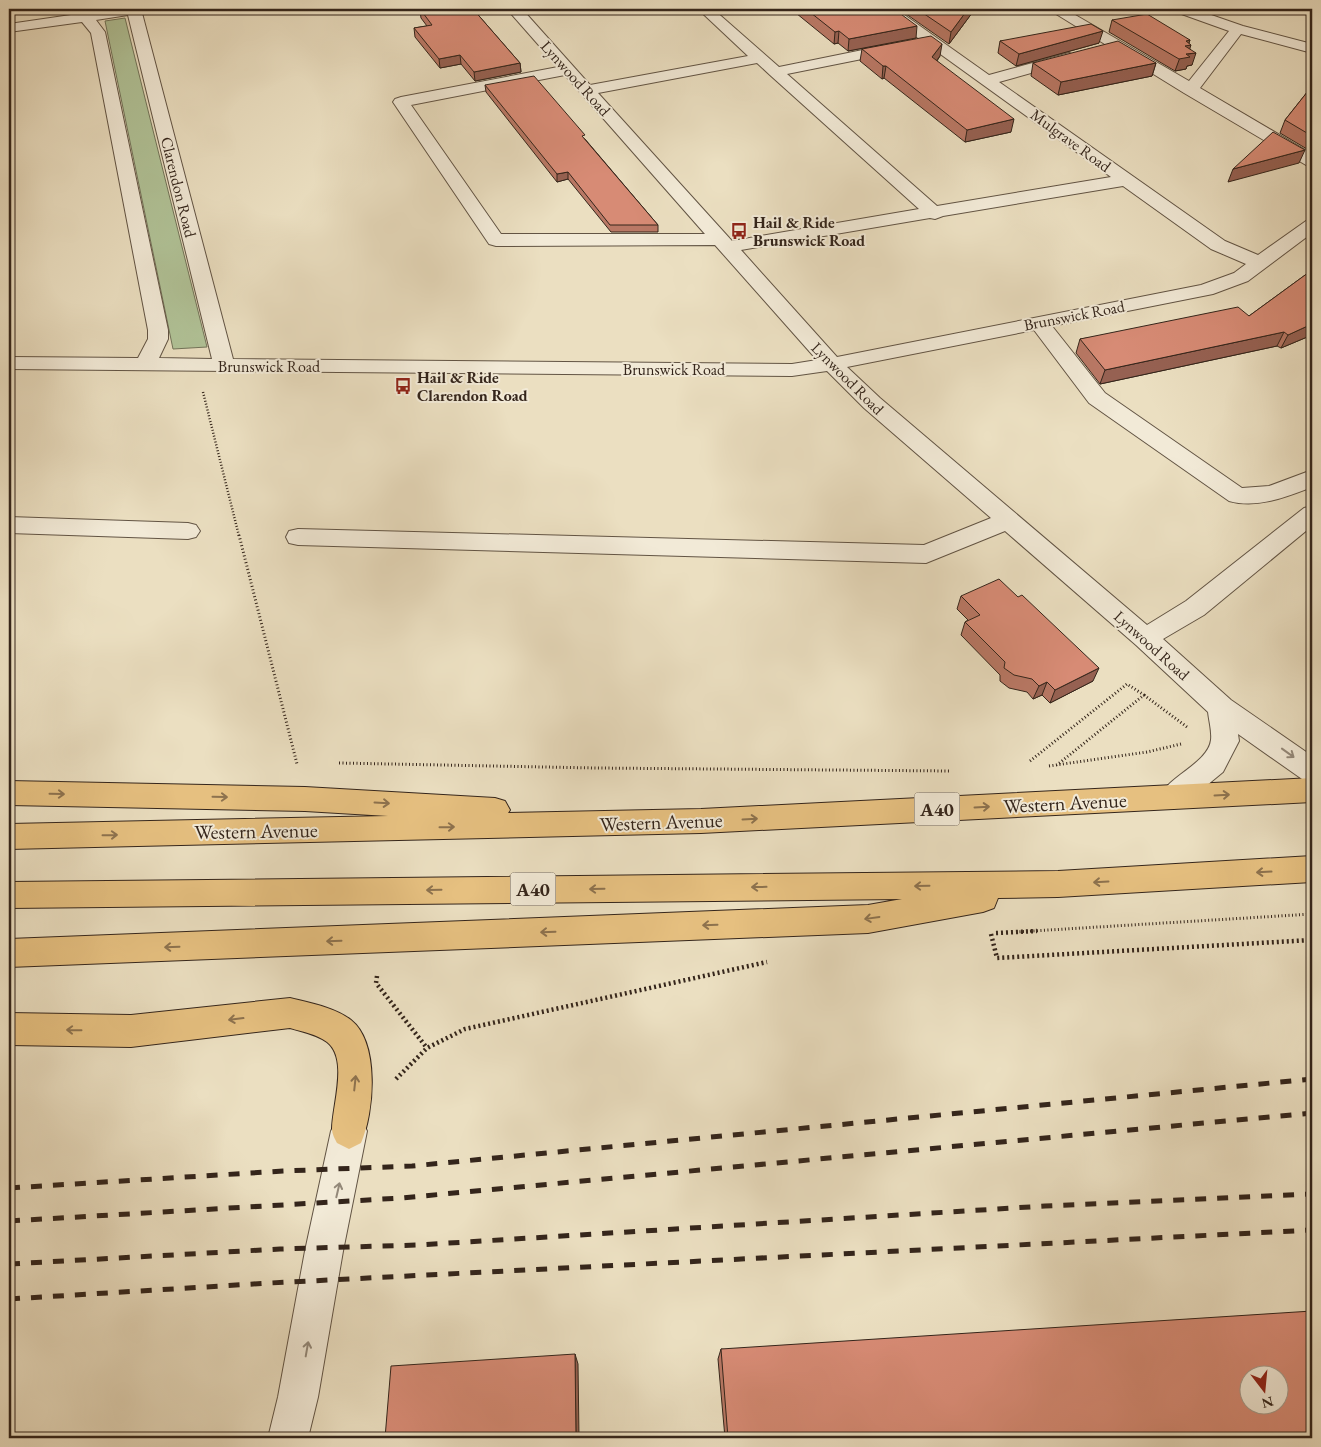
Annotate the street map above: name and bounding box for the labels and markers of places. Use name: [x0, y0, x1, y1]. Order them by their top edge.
place label: Hail & Ride Brunswick Road: [753, 212, 865, 251]
bus stop icon: Hail & Ride Brunswick Road: [729, 221, 749, 241]
place label: Hail & Ride Clarendon Road: [417, 367, 528, 406]
bus stop icon: Hail & Ride Clarendon Road: [393, 376, 413, 396]

